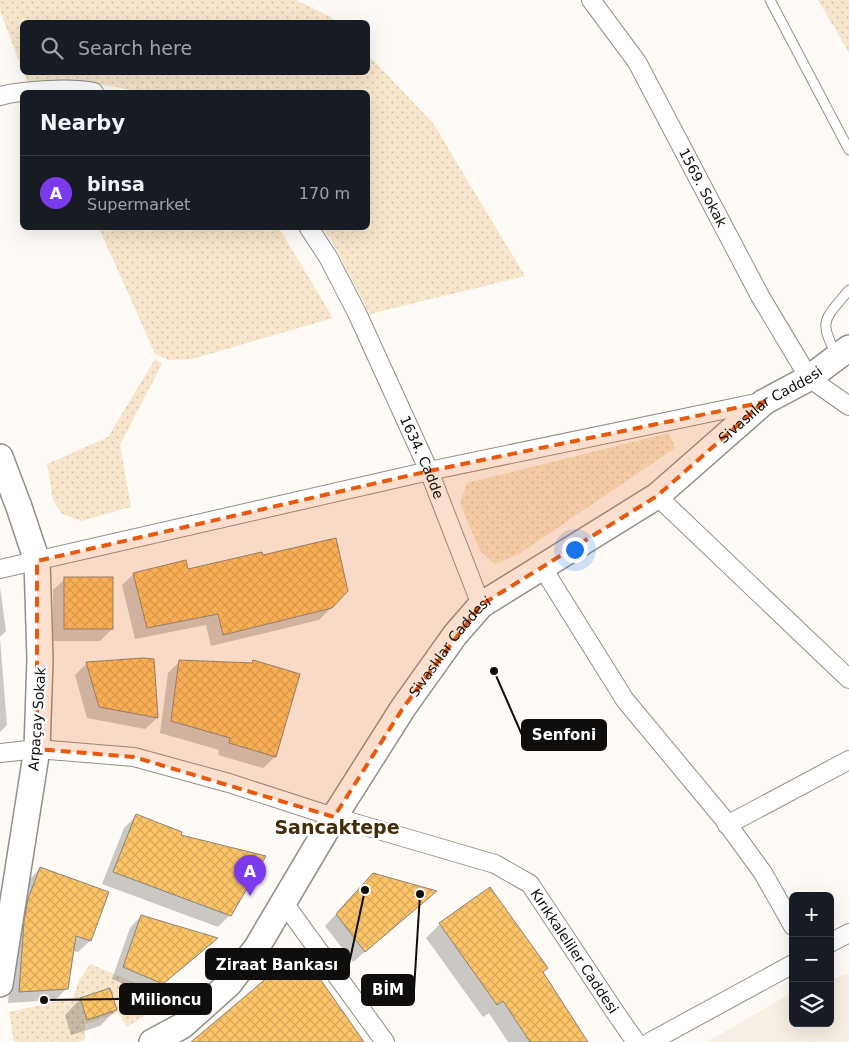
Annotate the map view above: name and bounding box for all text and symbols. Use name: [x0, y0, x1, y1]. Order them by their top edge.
search box: [20, 20, 370, 75]
icon: search: [38, 34, 66, 62]
text: Search here: [78, 37, 192, 59]
text: Nearby: [40, 111, 125, 135]
street label: 1569. Sokak: [676, 145, 731, 230]
text: binsa: [87, 173, 145, 195]
text: A: [50, 184, 62, 203]
text: 170 m: [299, 184, 350, 203]
text: Supermarket: [87, 195, 190, 214]
street label: Sivaslılar Caddesi: [715, 363, 825, 446]
street label: 1634. Cadde: [397, 413, 447, 501]
your location: [562, 537, 588, 563]
street label: Sivaslılar Caddesi: [406, 593, 494, 700]
street label: Arpaçay Sokak: [25, 666, 49, 771]
callout: Senfoni: [522, 720, 606, 750]
text: Senfoni: [532, 726, 596, 744]
district label: Sancaktepe: [274, 816, 400, 838]
pin: A: [234, 855, 266, 896]
street label: Kırıkkaleliler Caddesi: [527, 886, 622, 1016]
map controls: [789, 892, 834, 1027]
button: +: [789, 892, 834, 937]
button: −: [789, 937, 834, 982]
callout: Ziraat Bankası: [206, 949, 349, 979]
text: Ziraat Bankası: [216, 956, 338, 974]
callout: BİM: [362, 975, 414, 1005]
text: BİM: [372, 980, 404, 999]
button: layers: [789, 982, 834, 1027]
callout: Milioncu: [120, 984, 211, 1014]
text: Milioncu: [131, 991, 201, 1009]

